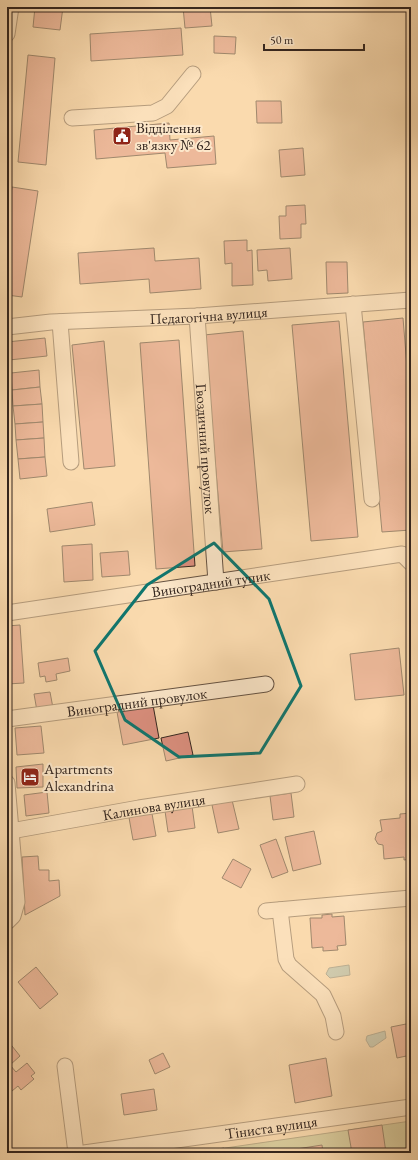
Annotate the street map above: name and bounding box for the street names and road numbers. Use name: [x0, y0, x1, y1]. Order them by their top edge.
street label: Педагогічна вулиця: [149, 301, 269, 327]
street label: Гвоздичний провулок: [192, 383, 221, 514]
street label: Виноградний тупик: [150, 564, 271, 601]
street label: Виноградний провулок: [66, 683, 208, 720]
street label: Калинова вулиця: [101, 789, 207, 824]
street label: Тіниста вулиця: [224, 1111, 319, 1143]

